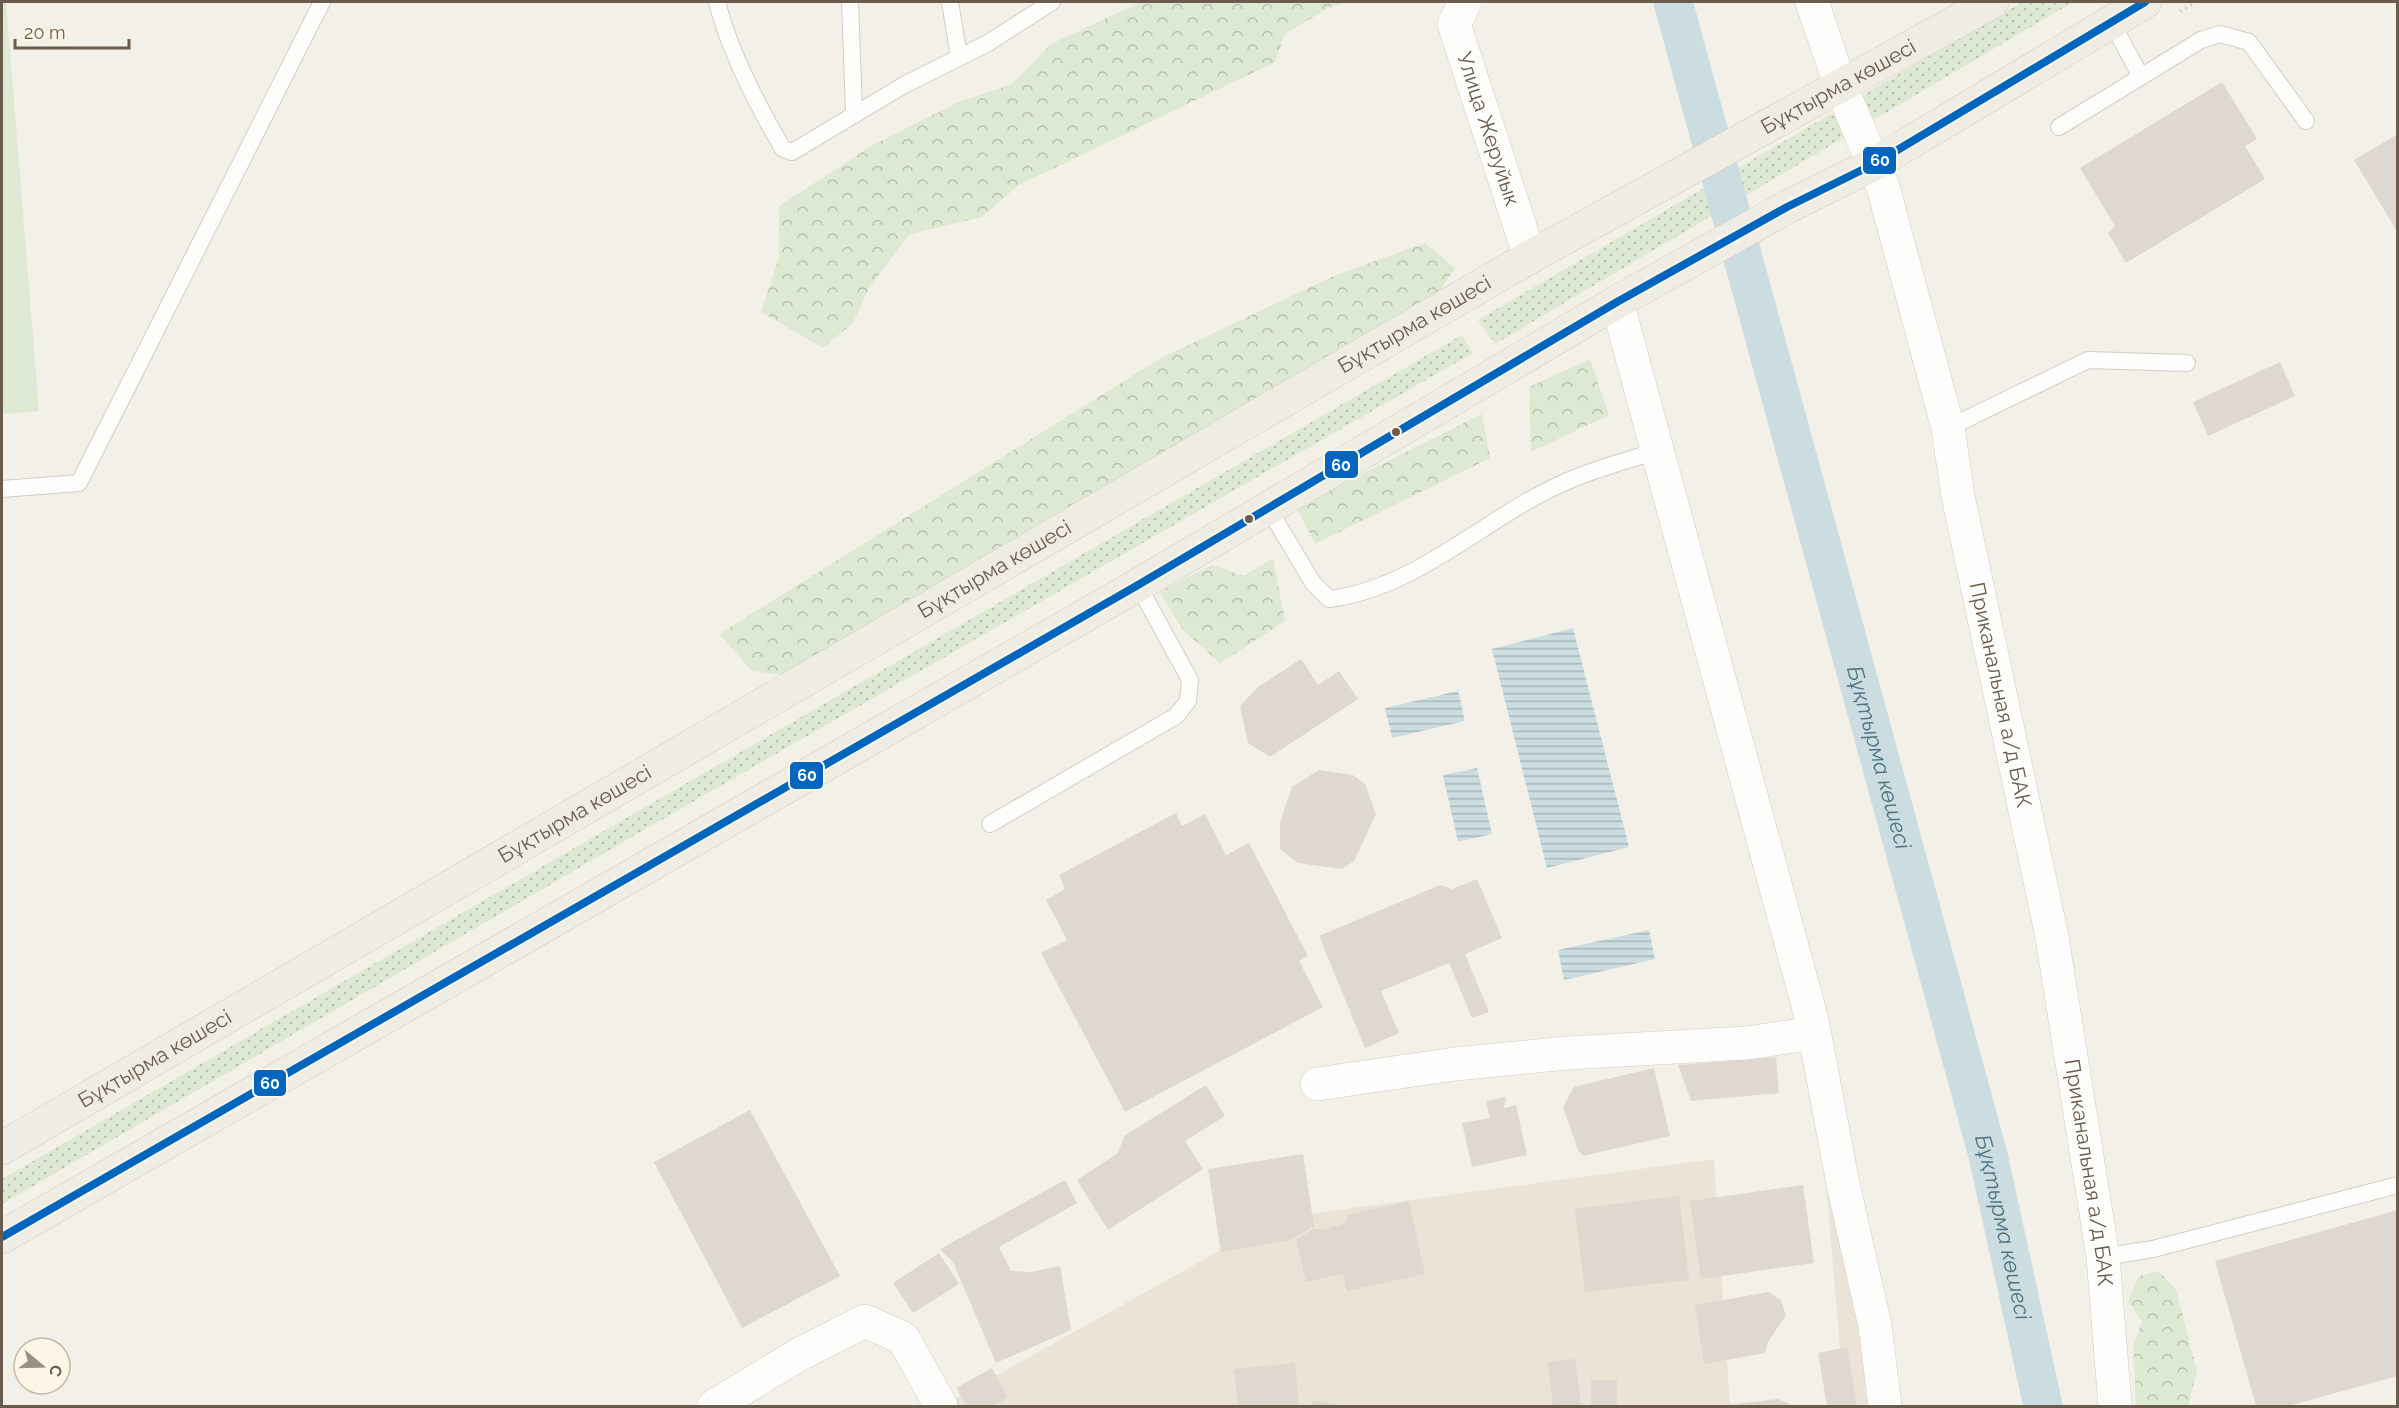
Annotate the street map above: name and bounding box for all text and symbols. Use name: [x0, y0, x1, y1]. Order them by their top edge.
scale bar: [15, 12, 129, 50]
text: 20 m: [24, 22, 66, 43]
street label: Бұқтырма көшесі: [1756, 34, 1920, 139]
street label: Улица Жеруйык: [1452, 49, 1525, 209]
line badge: 60: [1862, 146, 1897, 175]
text: 60: [1870, 151, 1890, 170]
street label: Бұқтырма көшесі: [1333, 270, 1495, 378]
unlabelled marker: [1390, 426, 1402, 438]
line badge: 60: [1324, 450, 1359, 479]
text: 60: [1331, 456, 1351, 475]
unlabelled marker: [1243, 513, 1255, 525]
street label: Бұқтырма көшесі: [913, 514, 1075, 623]
street label: Приканальная а/д БАК: [1965, 580, 2037, 810]
water label: Бұқтырма көшесі: [1842, 663, 1917, 853]
street label: Бұқтырма көшесі: [493, 759, 656, 868]
line badge: 60: [789, 761, 824, 790]
text: 60: [797, 766, 817, 785]
street label: Бұқтырма көшесі: [74, 1004, 236, 1113]
street label: Приканальная а/д БАК: [2060, 1057, 2118, 1287]
line badge: 60: [253, 1069, 287, 1097]
text: 60: [260, 1074, 280, 1093]
water label: Бұқтырма көшесі: [1970, 1132, 2037, 1323]
north arrow: [12, 1336, 72, 1396]
text: С: [45, 1362, 66, 1379]

